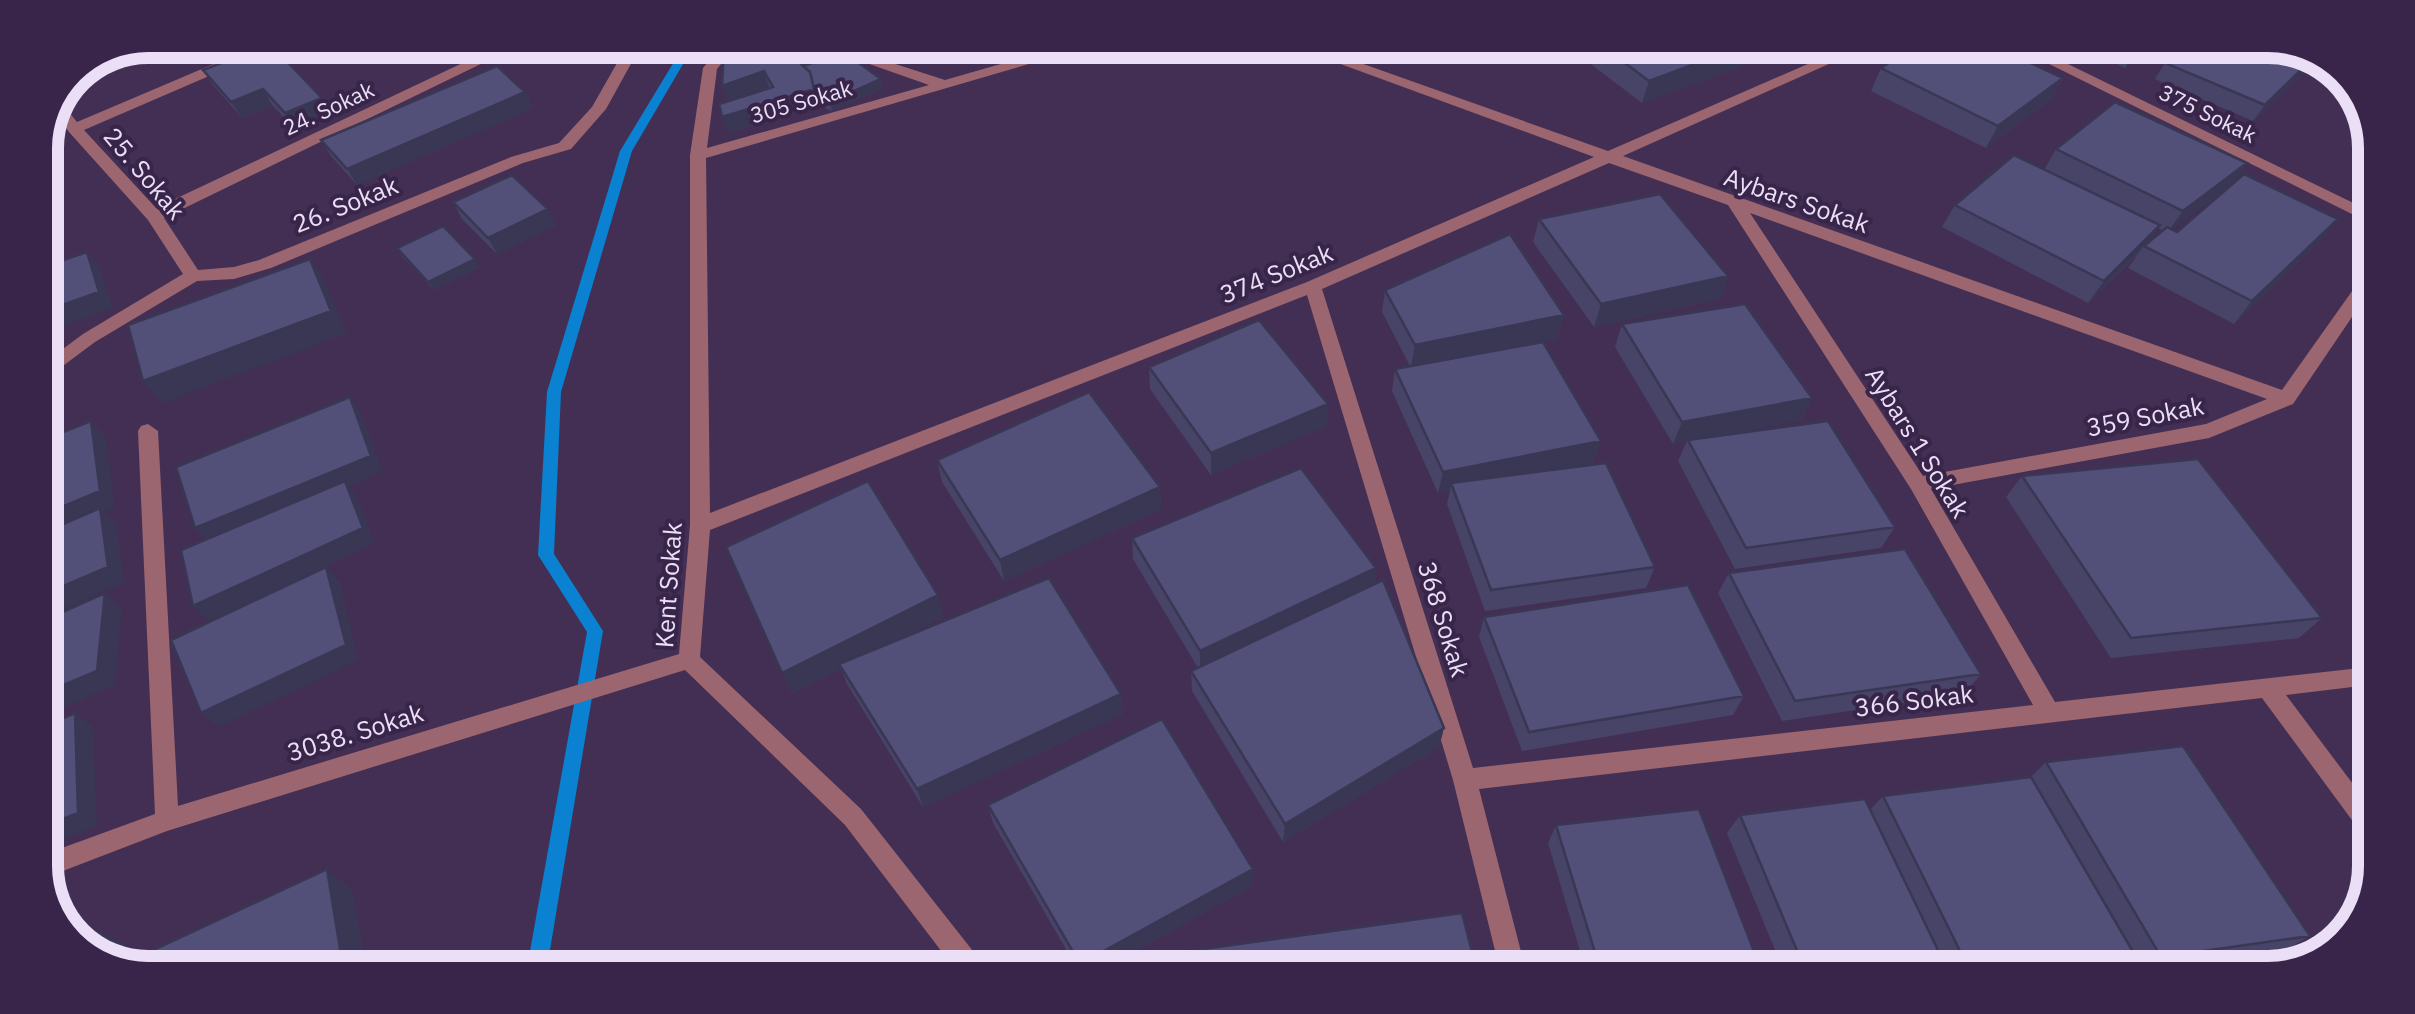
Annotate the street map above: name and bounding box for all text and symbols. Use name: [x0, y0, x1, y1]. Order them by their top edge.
street label: 305 Sokak: [747, 73, 856, 129]
street label: 24. Sokak: [278, 74, 379, 142]
street label: 375 Sokak: [2155, 77, 2262, 149]
street label: 25. Sokak: [97, 120, 193, 226]
street label: Aybars Sokak: [1720, 160, 1874, 240]
street label: 26. Sokak: [287, 168, 403, 240]
street label: 374 Sokak: [1215, 235, 1337, 311]
street label: Aybars 1 Sokak: [1858, 360, 1978, 524]
street label: 359 Sokak: [2083, 388, 2207, 444]
street label: Kent Sokak: [647, 521, 689, 649]
street label: 368 Sokak: [1411, 557, 1477, 681]
street label: 366 Sokak: [1853, 676, 1975, 724]
street label: 3038. Sokak: [283, 696, 427, 768]

